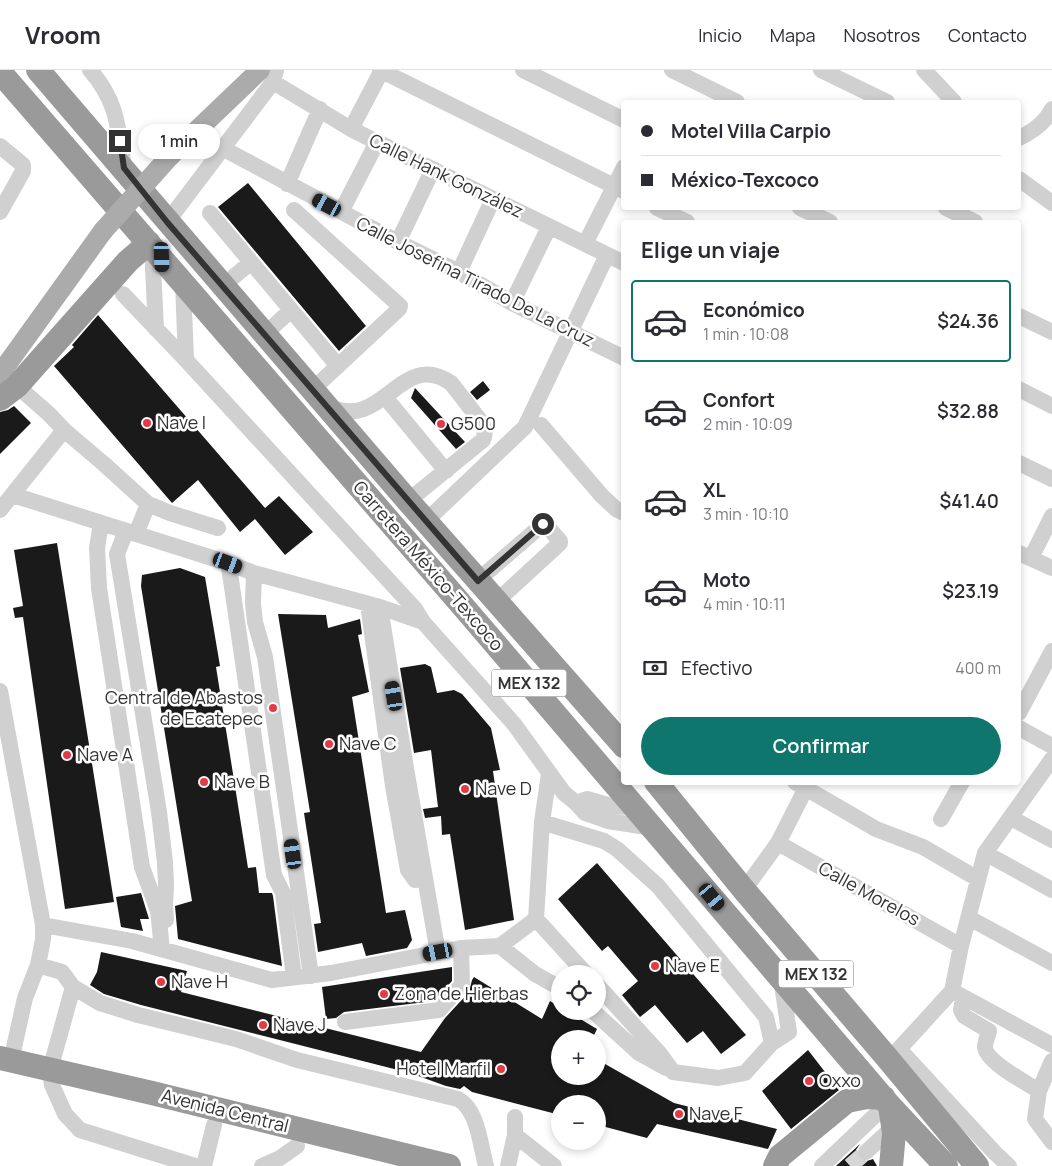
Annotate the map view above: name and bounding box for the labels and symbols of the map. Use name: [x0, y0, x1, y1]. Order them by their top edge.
callout: 1 min: [138, 124, 220, 158]
street label: Calle Hank González: [366, 127, 527, 223]
route end: [109, 130, 131, 152]
car: [310, 191, 343, 219]
street label: Calle Josefina Tirado De La Cruz: [352, 210, 599, 352]
car: [153, 242, 170, 272]
place label: Nave I: [157, 410, 206, 434]
place label: G500: [451, 411, 496, 435]
marker: Nave I: [141, 417, 153, 429]
marker: G500: [435, 418, 447, 430]
street label: Carretera México-Texcoco: [348, 475, 509, 655]
route start: [532, 513, 554, 535]
car: [211, 551, 244, 575]
road number: MEX 132: [492, 670, 566, 696]
car: [384, 680, 403, 712]
place label: Central de Abastos de Ecatepec: [105, 685, 263, 730]
marker: Central de Abastos de Ecatepec: [267, 702, 279, 714]
place label: Nave C: [339, 731, 397, 755]
marker: Nave C: [323, 738, 335, 750]
place label: Nave A: [77, 742, 134, 766]
marker: Nave A: [61, 749, 73, 761]
place label: Nave B: [214, 769, 270, 793]
marker: Nave B: [198, 776, 210, 788]
place label: Nave D: [475, 776, 532, 800]
marker: Nave D: [459, 783, 471, 795]
car: [283, 838, 302, 870]
street label: Calle Morelos: [815, 855, 924, 931]
car: [696, 881, 727, 913]
car: [421, 942, 454, 962]
place label: Nave E: [665, 953, 720, 977]
marker: Nave E: [649, 960, 661, 972]
road number: MEX 132: [778, 961, 854, 988]
place label: Nave H: [171, 969, 228, 993]
marker: Nave H: [155, 976, 167, 988]
place label: Zona de Hierbas: [394, 981, 528, 1005]
marker: Zona de Hierbas: [378, 988, 390, 1000]
place label: Nave J: [273, 1012, 326, 1036]
marker: Nave J: [257, 1019, 269, 1031]
place label: Hotel Marfil: [396, 1056, 491, 1080]
marker: Hotel Marfil: [495, 1063, 507, 1075]
place label: Oxxo: [819, 1068, 861, 1092]
marker: Oxxo: [803, 1075, 815, 1087]
street label: Avenida Central: [159, 1083, 291, 1137]
place label: Nave F: [689, 1101, 743, 1125]
marker: Nave F: [673, 1108, 685, 1120]

